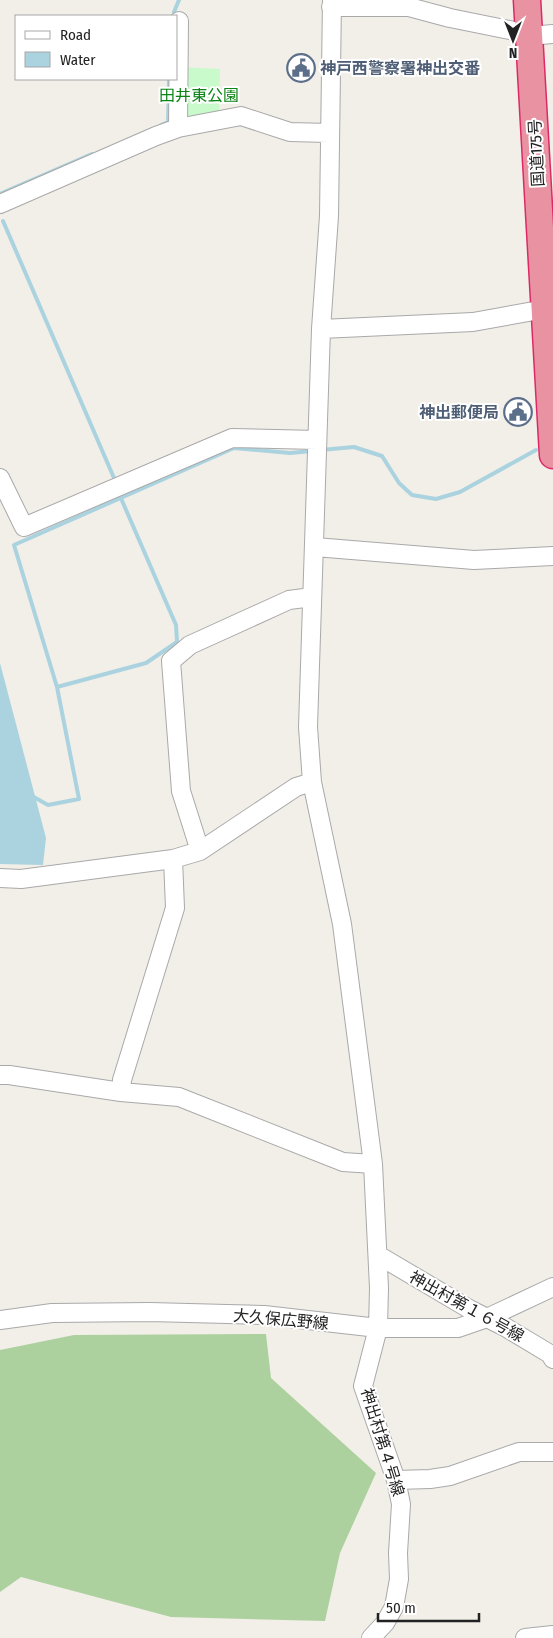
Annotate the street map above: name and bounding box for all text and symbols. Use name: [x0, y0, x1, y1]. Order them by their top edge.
legend: [15, 15, 178, 80]
north arrow: [488, 15, 538, 65]
text: Road: [60, 26, 91, 44]
text: N: [509, 44, 517, 61]
text: Water: [60, 51, 96, 69]
public building icon: 神戸西警察署神出交番: [286, 53, 316, 83]
place label: 神戸西警察署神出交番: [320, 59, 480, 78]
park label: 田井東公園: [159, 86, 239, 105]
street label: 国道175号: [525, 119, 548, 187]
public building icon: 神出郵便局: [503, 397, 533, 427]
place label: 神出郵便局: [419, 403, 499, 422]
street label: 神出村第１６号線: [406, 1267, 527, 1346]
street label: 大久保広野線: [232, 1306, 330, 1333]
street label: 神出村第４号線: [357, 1386, 408, 1498]
scale bar: [378, 1590, 479, 1622]
text: 50 m: [386, 1599, 416, 1617]

